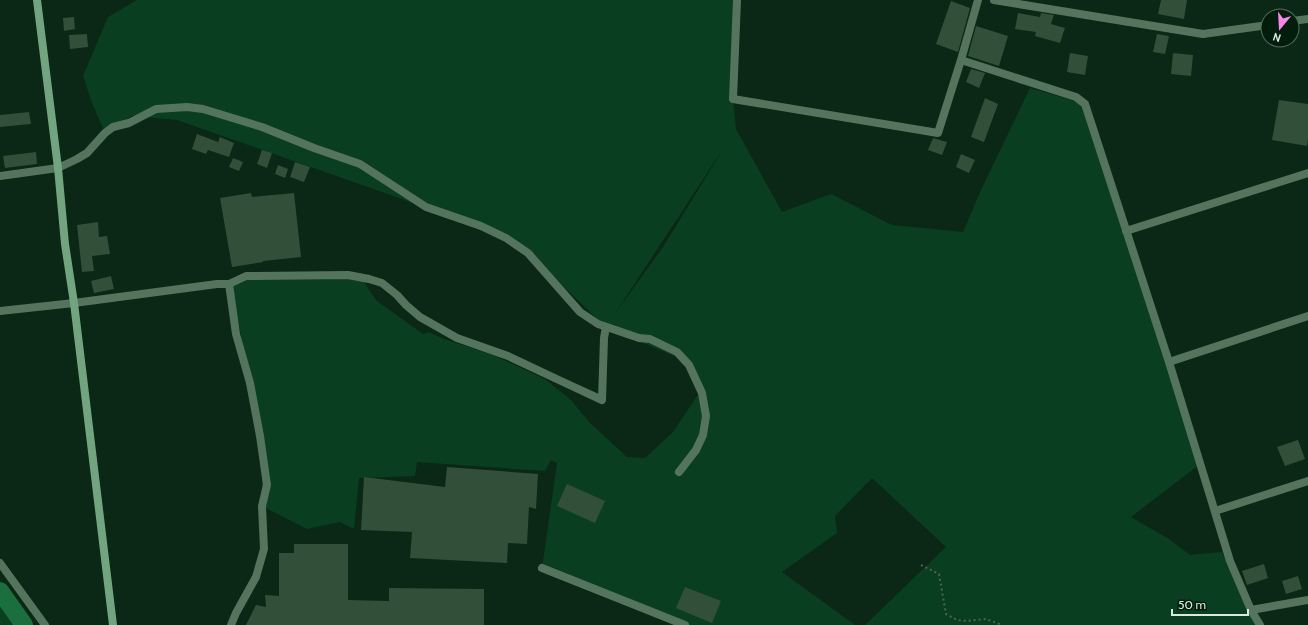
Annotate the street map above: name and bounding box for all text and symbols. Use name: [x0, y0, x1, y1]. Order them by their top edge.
north arrow: [1260, 8, 1300, 48]
text: N: [1271, 30, 1283, 45]
scale bar: [1172, 591, 1248, 617]
text: 50 m: [1178, 597, 1206, 612]

